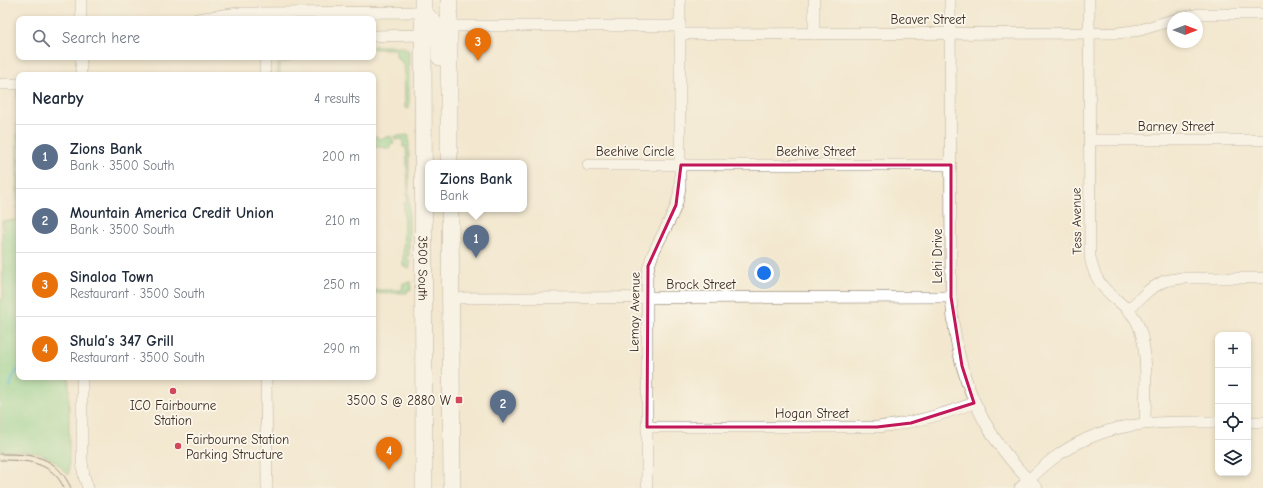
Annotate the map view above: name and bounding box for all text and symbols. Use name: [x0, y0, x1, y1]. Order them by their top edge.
street label: Beaver Street: [890, 12, 967, 27]
north arrow: [1167, 12, 1203, 48]
search box: [16, 16, 376, 60]
icon: search: [30, 27, 52, 49]
pin: 3: [465, 28, 491, 61]
text: Search here: [62, 29, 140, 47]
text: Nearby: [32, 89, 83, 108]
text: 4 results: [314, 91, 360, 106]
street label: Barney Street: [1138, 119, 1215, 134]
text: Zions Bank: [70, 140, 142, 158]
street label: Beehive Circle: [596, 144, 675, 159]
street label: Beehive Street: [776, 144, 857, 159]
text: 1: [42, 149, 48, 164]
text: 200 m: [322, 149, 360, 164]
text: Bank · 3500 South: [70, 158, 174, 173]
popup: [425, 160, 527, 212]
text: Zions Bank: [440, 170, 512, 188]
street label: Tess Avenue: [1068, 187, 1085, 255]
text: Bank: [440, 188, 468, 203]
text: Mountain America Credit Union: [70, 204, 274, 222]
text: 2: [42, 213, 48, 228]
text: 210 m: [325, 213, 360, 228]
text: Bank · 3500 South: [70, 222, 174, 237]
pin: 1: [463, 225, 489, 258]
street label: Lehi Drive: [930, 228, 945, 284]
street label: 3500 South: [415, 235, 431, 301]
your location: [754, 263, 774, 283]
text: Sinaloa Town: [70, 268, 154, 286]
street label: Lemay Avenue: [626, 271, 643, 352]
text: 3: [42, 277, 48, 292]
text: 250 m: [323, 277, 360, 292]
street label: Brock Street: [666, 277, 737, 292]
text: Restaurant · 3500 South: [70, 286, 205, 301]
text: Shula’s 347 Grill: [70, 332, 174, 350]
map controls: [1215, 332, 1251, 476]
button: +: [1215, 332, 1251, 368]
text: 4: [42, 341, 48, 356]
text: 290 m: [323, 341, 360, 356]
text: Restaurant · 3500 South: [70, 350, 205, 365]
button: −: [1215, 368, 1251, 404]
marker: ICO Fairbourne Station: [168, 386, 178, 396]
pin: 2: [490, 390, 516, 423]
place label: 3500 S @ 2880 W: [347, 393, 452, 408]
marker: 3500 S @ 2880 W: [454, 395, 464, 405]
place label: ICO Fairbourne Station: [130, 398, 217, 428]
button: locate: [1215, 404, 1251, 440]
street label: Hogan Street: [775, 406, 850, 421]
place label: Fairbourne Station Parking Structure: [186, 432, 289, 462]
pin: 4: [376, 437, 402, 470]
button: layers: [1215, 440, 1251, 476]
marker: Fairbourne Station Parking Structure: [173, 441, 183, 451]

